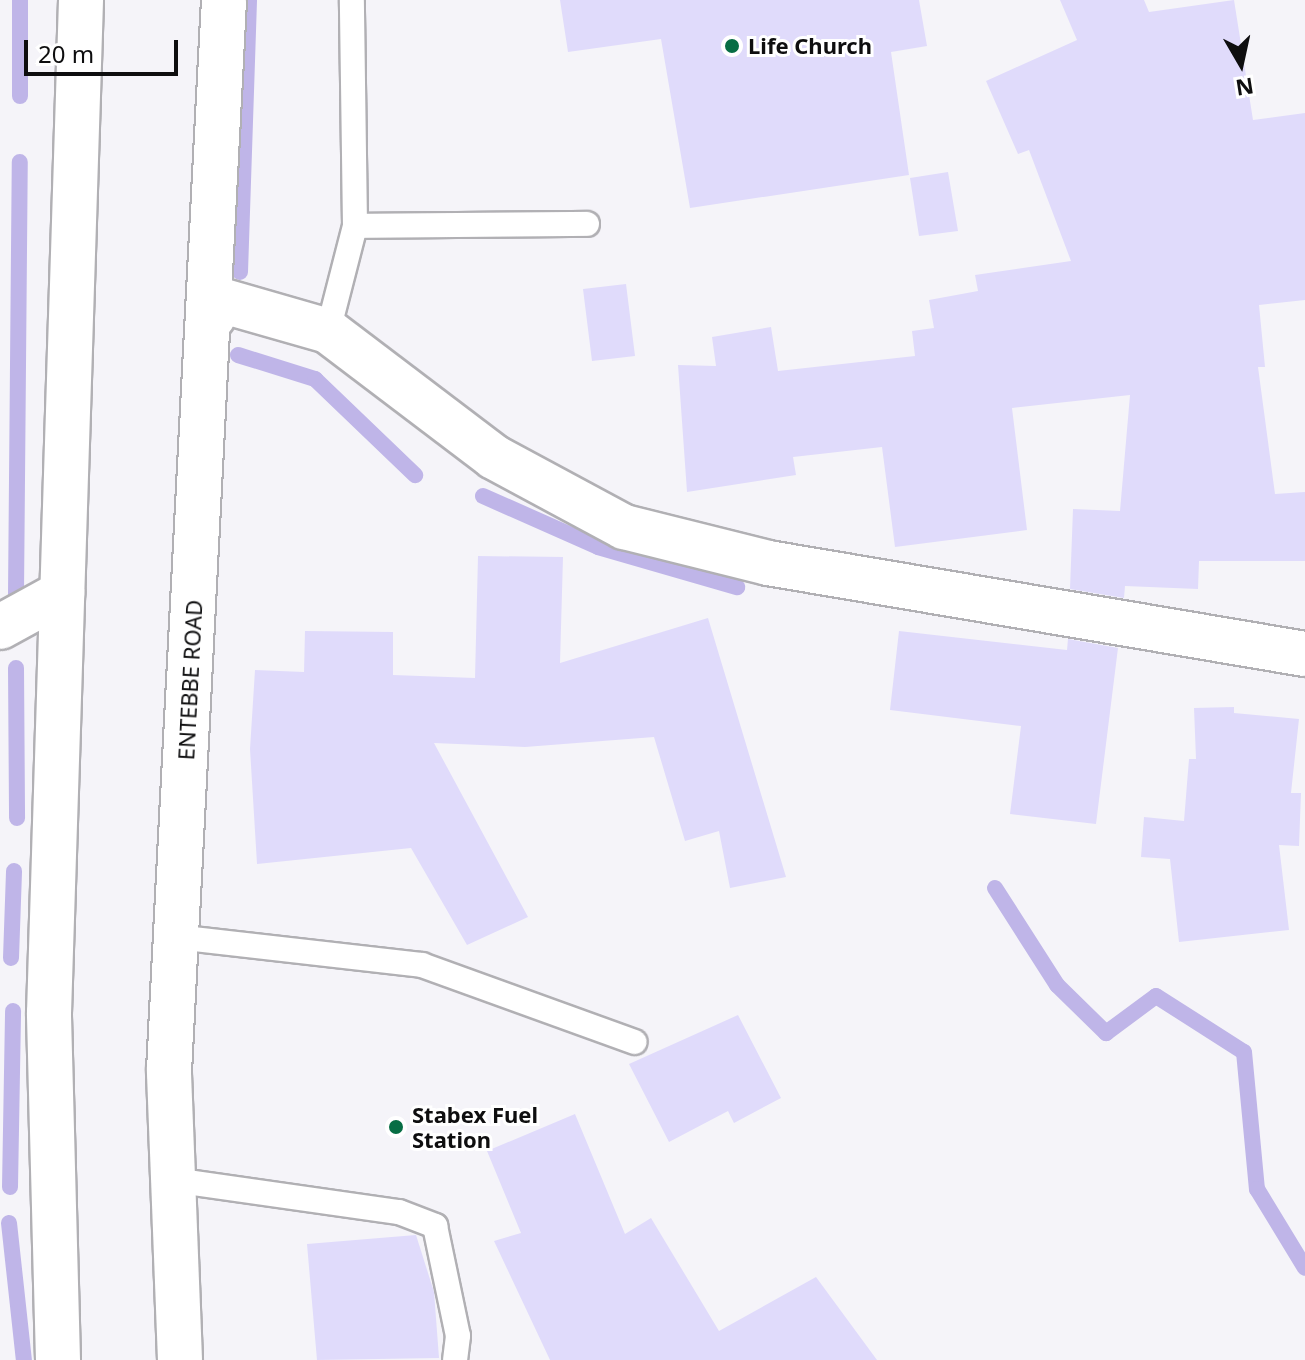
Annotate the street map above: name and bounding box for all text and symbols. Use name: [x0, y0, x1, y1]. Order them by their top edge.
scale bar: [28, 24, 182, 74]
north arrow: [1201, 24, 1281, 104]
place label: Life Church: [748, 33, 872, 59]
text: 20 m: [38, 37, 94, 70]
marker: Life Church: [723, 37, 741, 55]
text: N: [1234, 71, 1256, 104]
street label: ENTEBBE ROAD: [173, 599, 207, 761]
place label: Stabex Fuel Station: [412, 1101, 538, 1152]
marker: Stabex Fuel Station: [387, 1118, 405, 1136]

